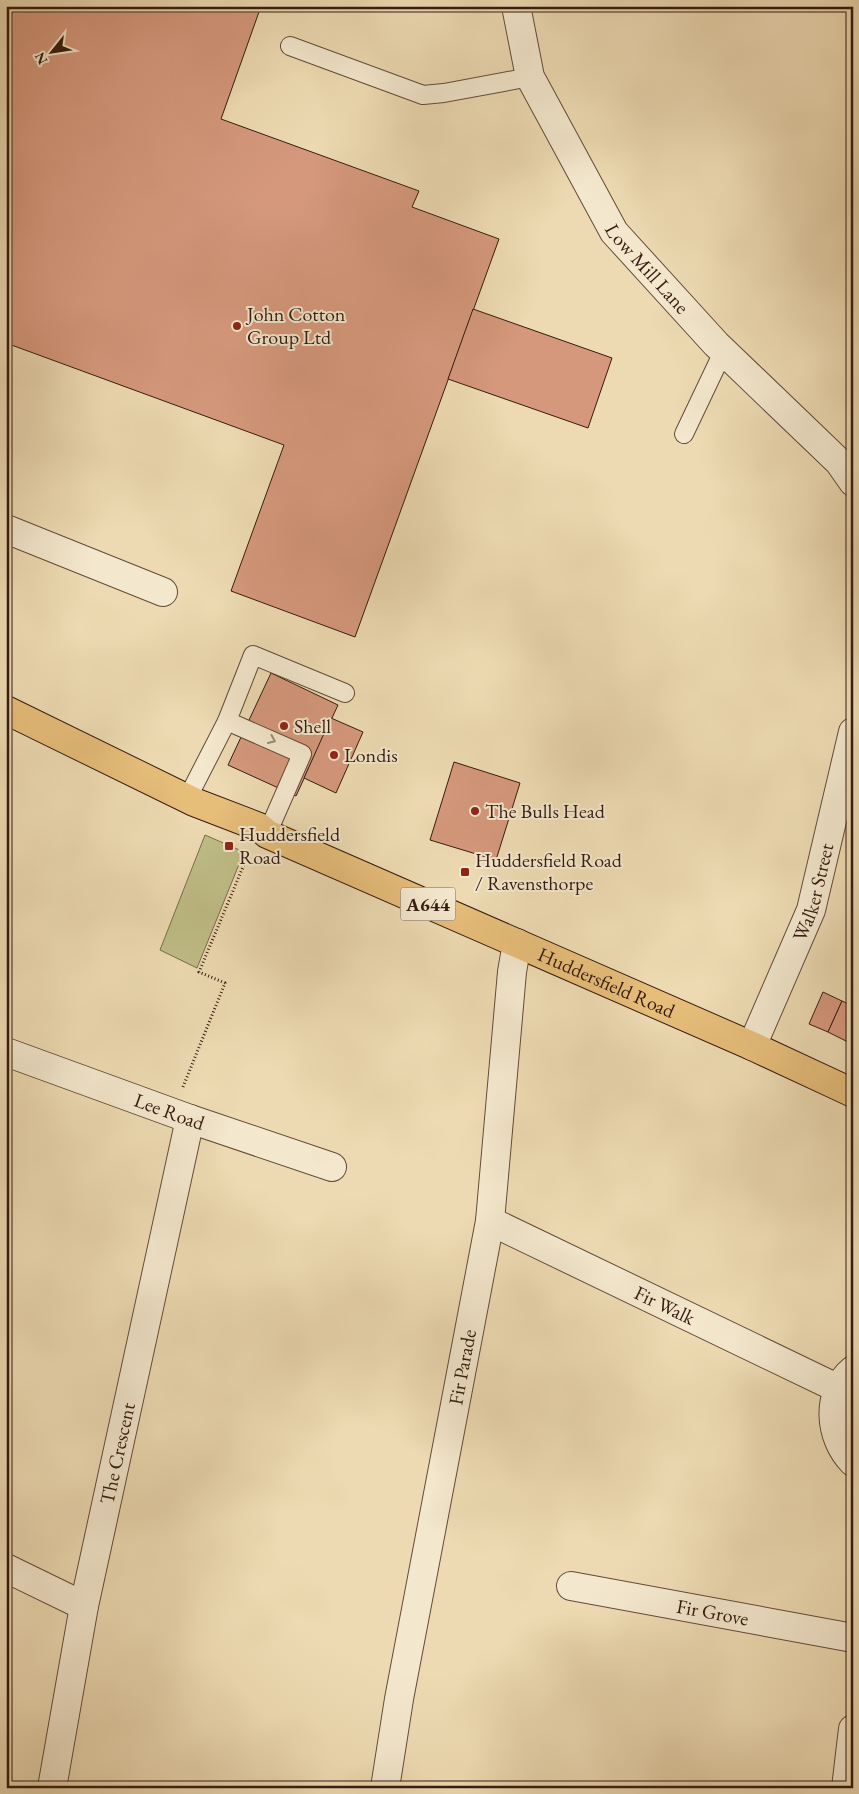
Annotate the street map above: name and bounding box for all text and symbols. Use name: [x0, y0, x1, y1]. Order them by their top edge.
north arrow: [28, 28, 78, 78]
text: N: [30, 49, 51, 68]
street label: Low Mill Lane: [599, 219, 695, 319]
place label: John Cotton Group Ltd: [245, 301, 346, 350]
marker: John Cotton Group Ltd: [231, 320, 243, 332]
place label: Shell: [294, 713, 331, 739]
marker: Shell: [278, 720, 290, 732]
one-way arrow: [267, 734, 276, 745]
place label: Londis: [344, 742, 398, 768]
marker: Londis: [328, 749, 340, 761]
place label: The Bulls Head: [485, 798, 606, 824]
marker: The Bulls Head: [469, 805, 481, 817]
place label: Huddersfield Road: [239, 821, 341, 870]
marker: Huddersfield Road: [223, 840, 235, 852]
street label: Walker Street: [786, 840, 839, 945]
place label: Huddersfield Road / Ravensthorpe: [475, 847, 623, 896]
marker: Huddersfield Road / Ravensthorpe: [459, 866, 471, 878]
road number: A644: [400, 888, 456, 921]
street label: Huddersfield Road: [534, 941, 680, 1024]
street label: Lee Road: [131, 1087, 209, 1136]
street label: Fir Walk: [630, 1279, 700, 1331]
street label: Fir Parade: [442, 1327, 482, 1407]
street label: The Crescent: [94, 1400, 141, 1507]
street label: Fir Grove: [674, 1593, 751, 1632]

